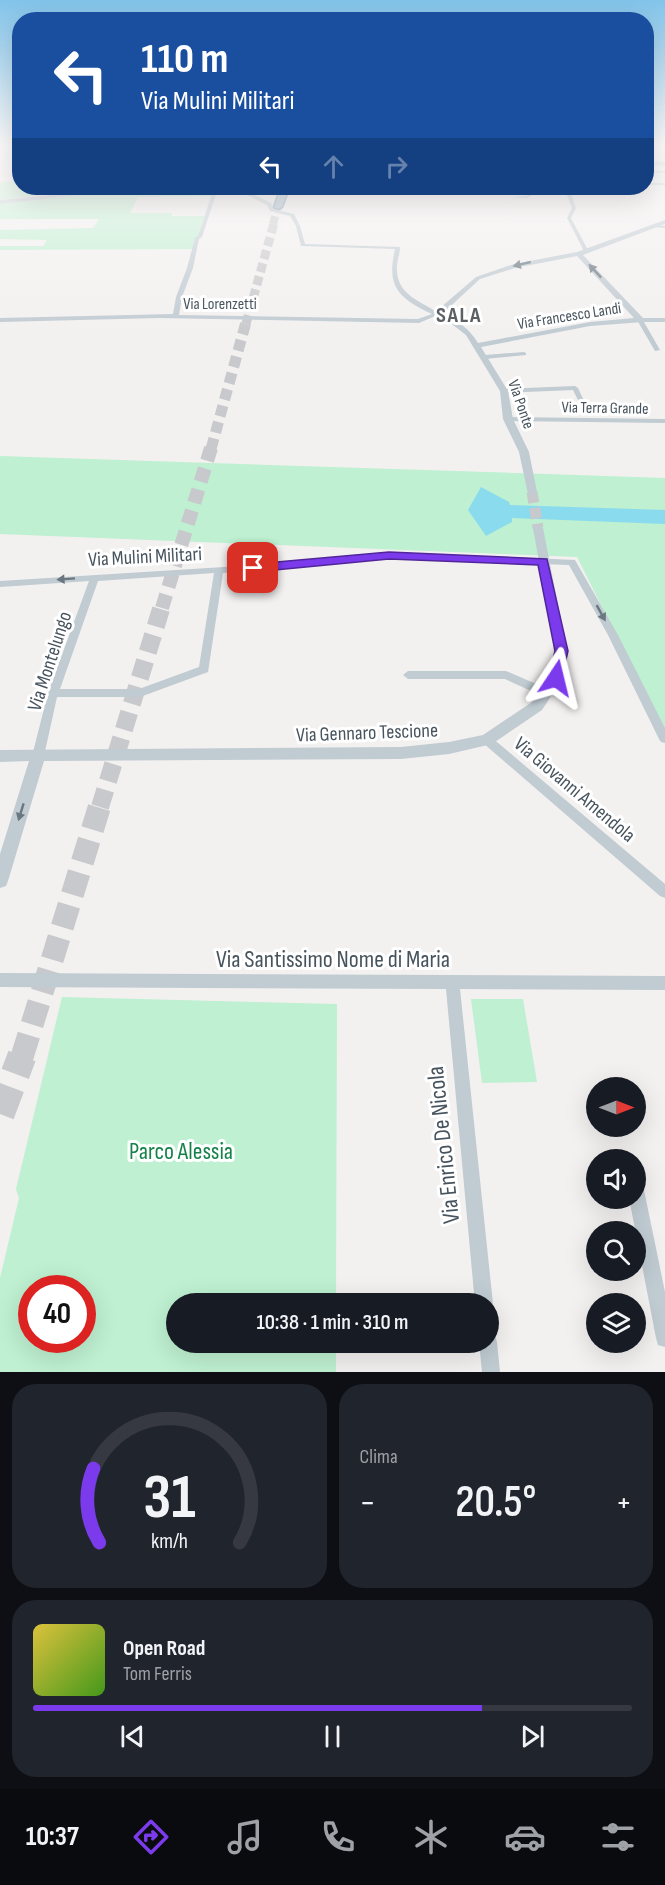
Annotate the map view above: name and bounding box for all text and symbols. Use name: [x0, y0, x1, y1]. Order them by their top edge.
text: 110 m: [141, 34, 228, 85]
icon: left: [42, 36, 120, 114]
text: Via Mulini Militari: [141, 85, 295, 117]
icon: left: [254, 150, 287, 183]
icon: ahead: [317, 150, 350, 183]
icon: right: [380, 150, 413, 183]
one-way arrow: [512, 260, 531, 270]
one-way arrow: [588, 264, 602, 279]
street label: Via Lorenzetti: [183, 295, 257, 314]
street label: Via Francesco Landi: [516, 299, 623, 334]
district label: SALA: [436, 302, 482, 329]
street label: Via Ponte: [503, 378, 538, 431]
street label: Via Terra Grande: [561, 398, 649, 419]
street label: Via Mulini Militari: [88, 542, 202, 572]
pin: [227, 542, 278, 593]
icon: arrive: [236, 551, 269, 584]
one-way arrow: [56, 574, 75, 584]
one-way arrow: [595, 604, 605, 621]
street label: Via Montelungo: [23, 608, 77, 714]
position arrow: [524, 646, 588, 710]
street label: Via Gennaro Tescione: [296, 719, 438, 747]
street label: Via Giovanni Amendola: [509, 732, 640, 848]
one-way arrow: [16, 803, 25, 821]
street label: Via Santissimo Nome di Maria: [216, 945, 450, 974]
street label: Via Enrico De Nicola: [421, 1065, 466, 1225]
north arrow: [586, 1077, 646, 1137]
map controls: [586, 1077, 646, 1353]
park label: Parco Alessia: [129, 1137, 233, 1166]
button: sound: [586, 1149, 646, 1209]
button: search: [586, 1221, 646, 1281]
speed limit sign: 40: [18, 1275, 96, 1353]
button: layers: [586, 1293, 646, 1353]
text: 10:38 · 1 min · 310 m: [257, 1309, 408, 1336]
text: Clima: [360, 1445, 398, 1469]
text: 31: [143, 1461, 195, 1536]
text: 20.5°: [455, 1475, 536, 1530]
text: −: [360, 1483, 376, 1523]
text: +: [616, 1483, 632, 1523]
text: km/h: [151, 1529, 188, 1554]
text: Open Road: [123, 1635, 205, 1662]
text: Tom Ferris: [123, 1662, 192, 1686]
icon: previous: [116, 1720, 149, 1753]
icon: pause: [316, 1720, 349, 1753]
icon: next: [516, 1720, 549, 1753]
icon: directions: [130, 1816, 172, 1858]
icon: music: [224, 1816, 266, 1858]
icon: phone: [317, 1816, 359, 1858]
icon: climate: [410, 1816, 452, 1858]
icon: car: [504, 1816, 546, 1858]
icon: filters: [597, 1816, 639, 1858]
text: 10:37: [26, 1821, 79, 1853]

